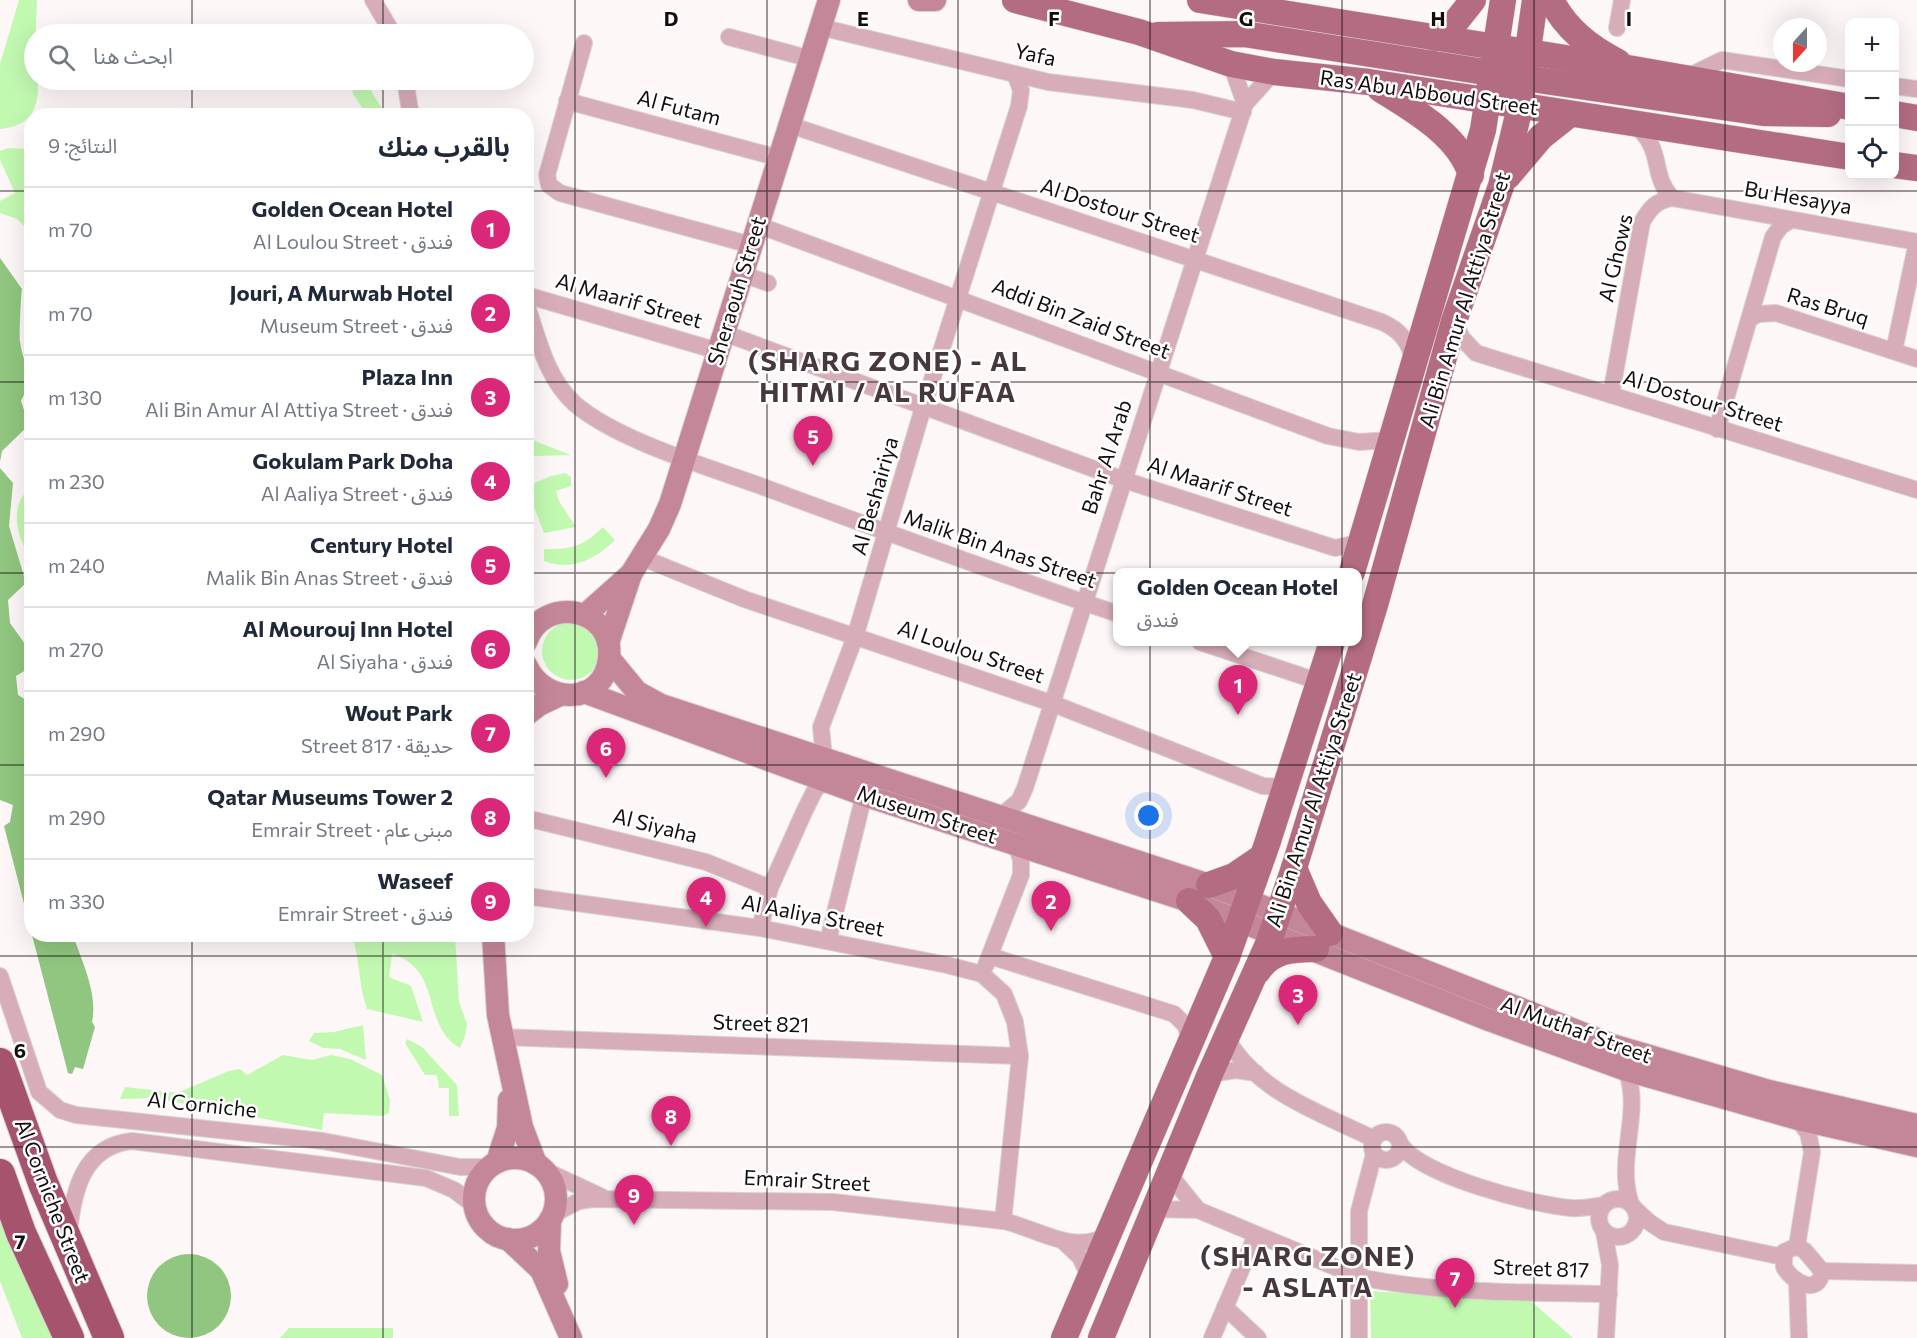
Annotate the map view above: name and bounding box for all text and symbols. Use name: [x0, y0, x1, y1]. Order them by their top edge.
text: D: [664, 6, 678, 30]
text: E: [857, 6, 869, 30]
text: F: [1048, 6, 1060, 30]
text: G: [1239, 6, 1253, 30]
text: H: [1431, 6, 1446, 30]
text: I: [1626, 6, 1632, 30]
north arrow: [1773, 18, 1827, 72]
map controls: [1845, 18, 1899, 180]
button: +: [1845, 18, 1899, 72]
search box: [24, 24, 534, 90]
street label: Yafa: [1012, 37, 1058, 70]
icon: search: [45, 41, 78, 74]
text: ابحث هنا: [93, 42, 173, 69]
street label: Ras Abu Abboud Street: [1318, 64, 1540, 119]
button: −: [1845, 72, 1899, 126]
street label: Al Futam: [635, 83, 724, 130]
button: locate: [1845, 126, 1899, 180]
text: بالقرب منك: [378, 130, 510, 161]
text: النتائج: 9: [48, 133, 117, 157]
street label: Ali Bin Amur Al Attiya Street: [1413, 169, 1514, 431]
street label: Al Dostour Street: [1038, 172, 1203, 247]
street label: Bu Hesayya: [1742, 175, 1854, 218]
text: Golden Ocean Hotel: [251, 195, 453, 222]
street label: Al Ghows: [1592, 211, 1637, 304]
street label: Sheraouh Street: [701, 213, 770, 368]
text: 70 m: [48, 217, 93, 241]
text: 1: [486, 217, 495, 241]
text: فندق · Al Loulou Street: [253, 229, 453, 253]
street label: Al Maarif Street: [553, 267, 706, 332]
street label: Addi Bin Zaid Street: [989, 272, 1174, 363]
text: Jouri, A Murwab Hotel: [229, 279, 453, 306]
street label: Ras Bruq: [1784, 281, 1873, 330]
text: 70 m: [48, 301, 93, 325]
text: 2: [485, 301, 496, 325]
text: فندق · Museum Street: [260, 313, 453, 337]
district label: (SHARG ZONE) - AL HITMI / AL RUFAA: [748, 344, 1028, 408]
text: Plaza Inn: [362, 363, 453, 390]
street label: Al Dostour Street: [1621, 363, 1786, 436]
text: 130 m: [48, 385, 102, 409]
text: 3: [485, 385, 496, 409]
street label: Bahr Al Arab: [1075, 396, 1136, 517]
text: فندق · Ali Bin Amur Al Attiya Street: [145, 397, 453, 421]
pin: 5: [794, 416, 832, 466]
street label: Al Beshairiya: [845, 434, 902, 558]
text: Gokulam Park Doha: [252, 447, 453, 474]
street label: Al Maarif Street: [1145, 450, 1296, 521]
text: 230 m: [48, 469, 105, 493]
text: 4: [484, 469, 497, 493]
text: فندق · Al Aaliya Street: [261, 481, 453, 505]
street label: Malik Bin Anas Street: [901, 503, 1100, 592]
text: Century Hotel: [310, 531, 453, 558]
text: 240 m: [48, 553, 105, 577]
text: 5: [485, 553, 496, 577]
text: فندق · Malik Bin Anas Street: [206, 565, 453, 589]
popup: [1113, 568, 1362, 646]
text: Golden Ocean Hotel: [1137, 573, 1338, 600]
text: فندق: [1137, 607, 1179, 631]
street label: Al Loulou Street: [895, 614, 1048, 687]
text: Al Mourouj Inn Hotel: [243, 615, 453, 642]
text: 270 m: [48, 637, 104, 661]
text: 6: [484, 637, 497, 661]
text: فندق · Al Siyaha: [317, 649, 453, 673]
pin: 1: [1218, 666, 1258, 715]
street label: Ali Bin Amur Al Attiya Street: [1260, 669, 1366, 930]
text: Wout Park: [345, 699, 453, 726]
text: 290 m: [48, 721, 106, 745]
text: 7: [485, 721, 496, 745]
pin: 6: [586, 728, 626, 778]
text: حديقة · Street 817: [301, 733, 453, 757]
street label: Museum Street: [854, 779, 1001, 848]
text: Qatar Museums Tower 2: [207, 783, 453, 810]
your location: [1134, 801, 1163, 830]
street label: Al Siyaha: [611, 802, 700, 847]
text: 290 m: [48, 805, 106, 829]
text: 8: [484, 805, 497, 829]
text: مبنى عام · Emrair Street: [251, 817, 453, 841]
text: Waseef: [377, 867, 453, 894]
pin: 4: [686, 878, 726, 927]
pin: 2: [1032, 882, 1070, 931]
street label: Al Aaliya Street: [740, 888, 887, 941]
text: 330 m: [48, 889, 105, 913]
text: 9: [484, 889, 497, 913]
text: فندق · Emrair Street: [278, 901, 453, 925]
pin: 3: [1278, 976, 1318, 1025]
street label: Al Muthaf Street: [1498, 990, 1655, 1068]
street label: Street 821: [712, 1008, 810, 1037]
text: 6: [14, 1038, 26, 1062]
street label: Al Corniche: [146, 1085, 258, 1122]
pin: 8: [652, 1096, 690, 1146]
street label: Al Corniche Street: [11, 1115, 96, 1286]
street label: Emrair Street: [743, 1164, 871, 1195]
pin: 9: [614, 1176, 654, 1225]
text: 7: [15, 1229, 26, 1253]
district label: (SHARG ZONE) - ASLATA: [1200, 1239, 1416, 1303]
street label: Street 817: [1493, 1253, 1590, 1282]
pin: 7: [1436, 1258, 1474, 1308]

